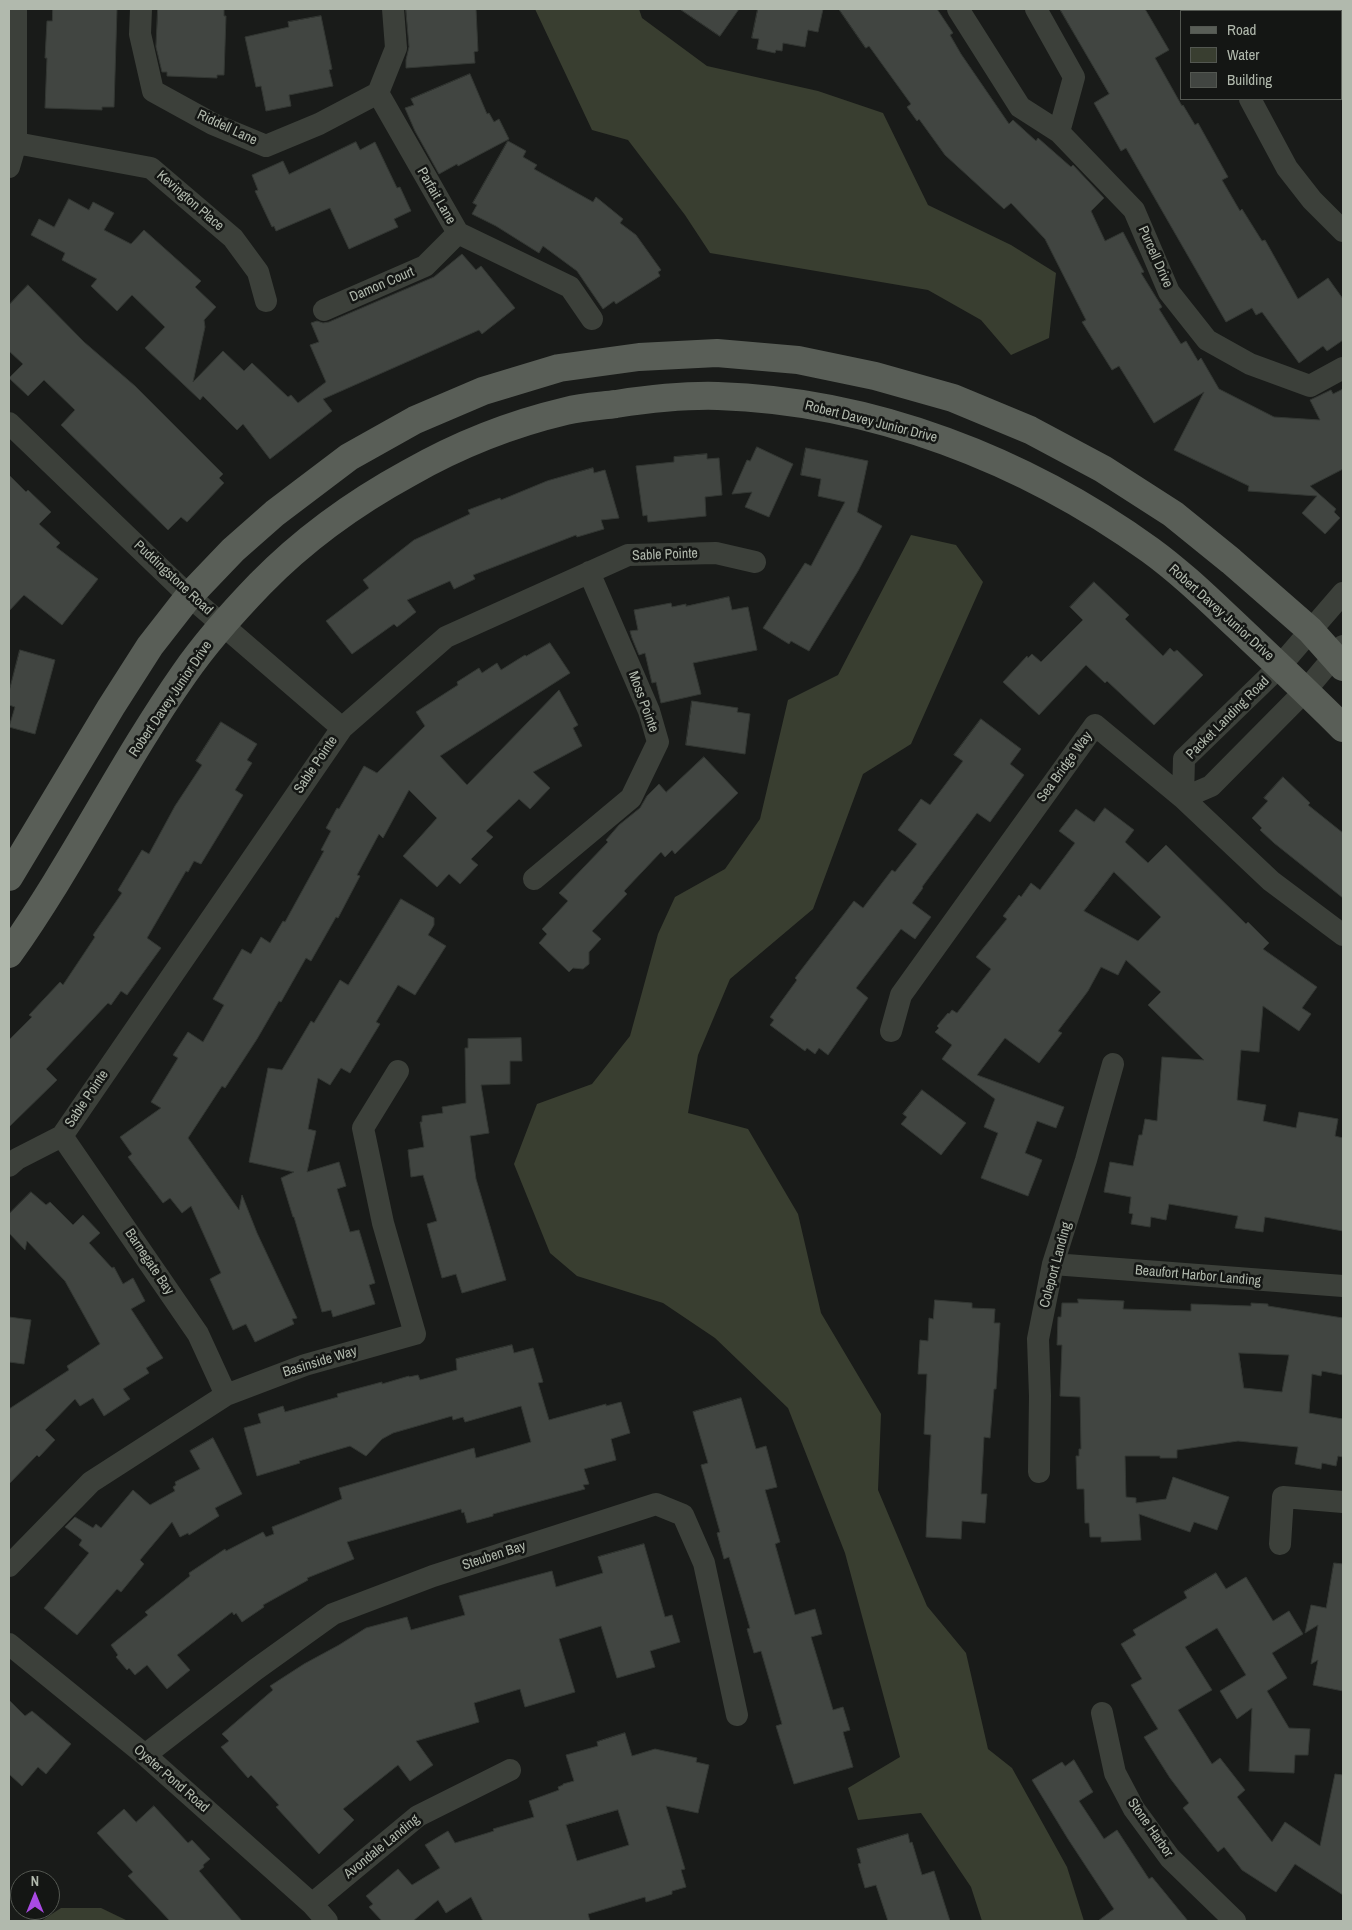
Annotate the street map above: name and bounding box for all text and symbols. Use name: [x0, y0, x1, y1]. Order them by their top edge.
legend: [1180, 10, 1342, 100]
text: Road: [1227, 19, 1256, 40]
text: Water: [1227, 44, 1259, 65]
text: Building: [1227, 69, 1272, 90]
street label: Riddell Lane: [194, 107, 260, 149]
street label: Parfait Lane: [413, 165, 459, 227]
street label: Kevington Place: [153, 167, 227, 235]
street label: Purcell Drive: [1134, 224, 1176, 290]
street label: Damon Court: [347, 264, 417, 306]
street label: Robert Davey Junior Drive: [803, 397, 939, 447]
street label: Puddingstone Road: [130, 537, 216, 619]
street label: Sable Pointe: [632, 545, 698, 565]
street label: Robert Davey Junior Drive: [1165, 561, 1277, 665]
street label: Robert Davey Junior Drive: [126, 638, 216, 760]
street label: Moss Pointe: [624, 669, 662, 735]
street label: Packet Landing Road: [1183, 673, 1273, 763]
street label: Sea Bridge Way: [1034, 728, 1096, 806]
street label: Sable Pointe: [291, 733, 341, 797]
street label: Sable Pointe: [62, 1067, 112, 1131]
street label: Coleport Landing: [1036, 1220, 1076, 1310]
street label: Barnegate Bay: [121, 1226, 177, 1298]
street label: Beaufort Harbor Landing: [1134, 1262, 1262, 1290]
street label: Basinside Way: [281, 1343, 359, 1381]
street label: Steuben Bay: [460, 1538, 528, 1574]
street label: Oyster Pond Road: [130, 1742, 212, 1816]
street label: Stone Harbor: [1124, 1795, 1176, 1861]
street label: Avondale Landing: [341, 1811, 423, 1883]
north arrow: [10, 1870, 60, 1920]
text: N: [31, 1872, 39, 1890]

